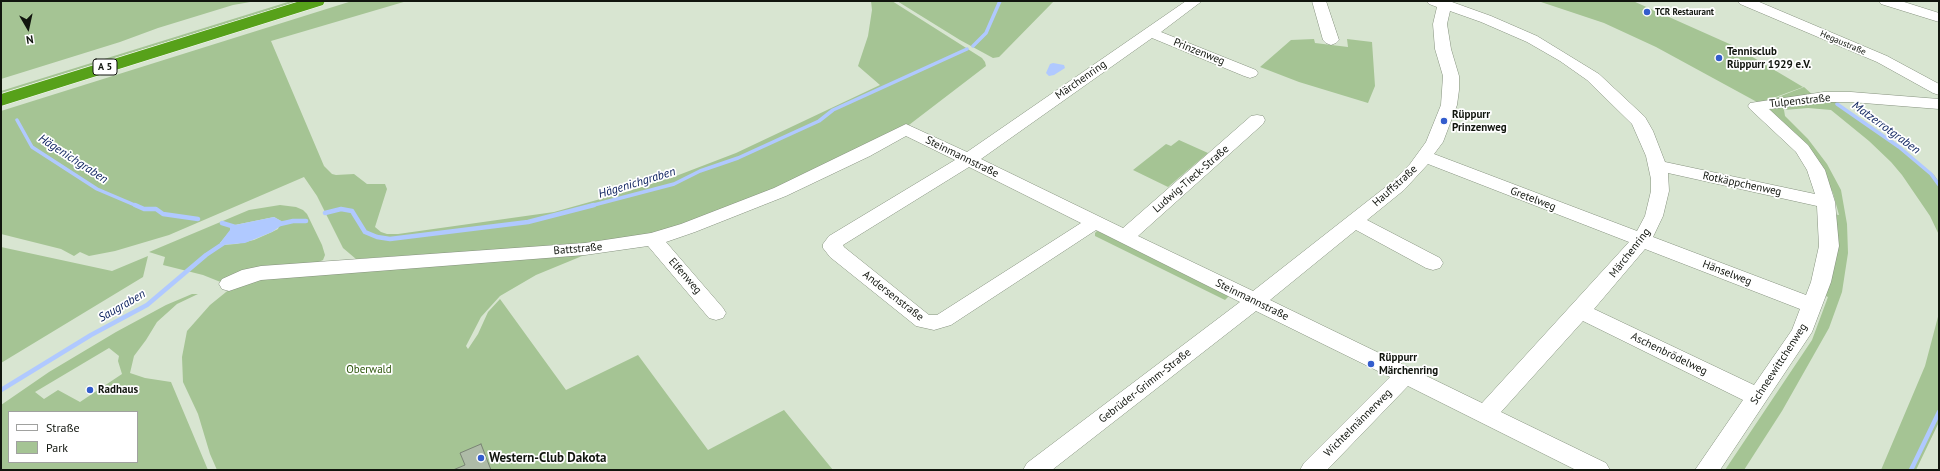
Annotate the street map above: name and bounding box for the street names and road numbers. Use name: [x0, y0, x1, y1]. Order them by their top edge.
street label: Hegaustraße: [1818, 28, 1868, 58]
street label: Prinzenweg: [1171, 36, 1227, 68]
street label: Märchenring: [1053, 58, 1109, 102]
road number: A 5: [93, 59, 117, 75]
street label: Tulpenstraße: [1769, 91, 1831, 111]
street label: Steinmannstraße: [923, 134, 1001, 180]
street label: Ludwig-Tieck-Straße: [1150, 142, 1232, 216]
street label: Hauffstraße: [1370, 163, 1420, 209]
street label: Rotkäppchenweg: [1701, 169, 1783, 199]
street label: Gretelweg: [1508, 184, 1558, 214]
street label: Märchenring: [1607, 226, 1653, 280]
street label: Battstraße: [553, 240, 603, 258]
street label: Elfenweg: [666, 255, 704, 297]
street label: Hänselweg: [1701, 258, 1753, 288]
street label: Andersenstraße: [860, 268, 926, 324]
street label: Steinmannstraße: [1213, 277, 1291, 323]
street label: Schneewittchenweg: [1748, 321, 1810, 407]
street label: Aschenbrödelweg: [1629, 330, 1709, 378]
street label: Gebrüder-Grimm-Straße: [1096, 346, 1194, 426]
street label: Wichtelmännerweg: [1321, 386, 1395, 460]

